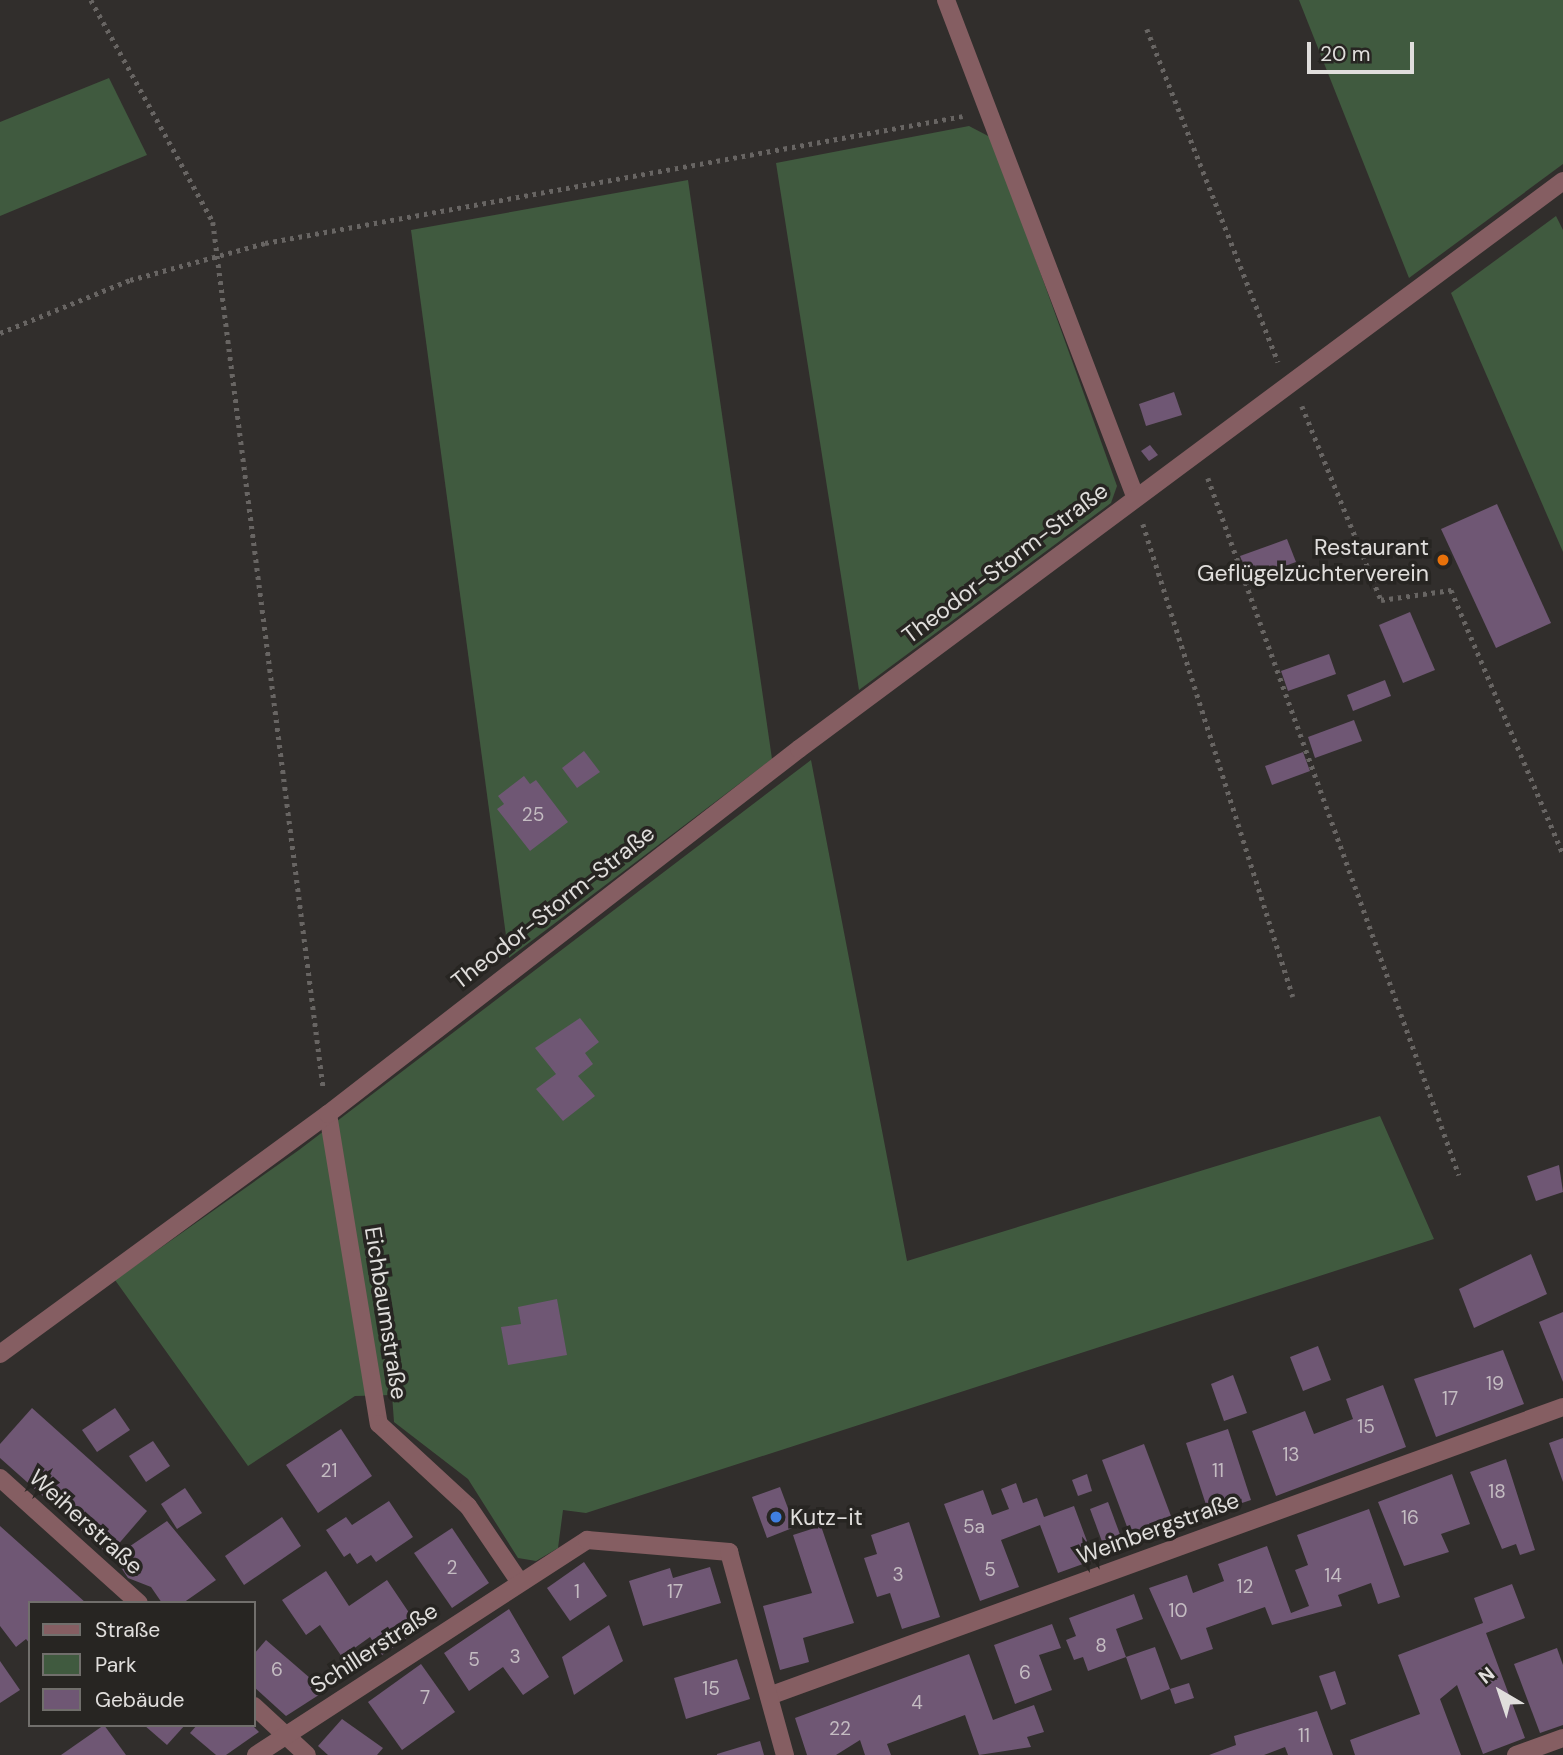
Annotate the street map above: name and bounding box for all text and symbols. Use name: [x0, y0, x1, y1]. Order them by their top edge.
scale bar: [1311, 28, 1418, 72]
text: 20 m: [1320, 40, 1371, 68]
street label: Theodor-Storm-Straße: [897, 477, 1113, 649]
place label: Restaurant Geflügelzüchterverein: [1197, 533, 1429, 587]
marker: Restaurant Geflügelzüchterverein: [1435, 552, 1451, 568]
house number: 25: [522, 804, 544, 826]
street label: Theodor-Storm-Straße: [446, 819, 660, 995]
street label: Eichbaumstraße: [359, 1225, 413, 1401]
house number: 19: [1486, 1373, 1504, 1395]
house number: 17: [1442, 1388, 1458, 1410]
house number: 15: [1357, 1416, 1375, 1438]
house number: 13: [1282, 1444, 1300, 1466]
house number: 21: [321, 1460, 337, 1482]
house number: 11: [1212, 1460, 1224, 1482]
street label: Weiherstraße: [23, 1464, 149, 1580]
house number: 18: [1488, 1481, 1506, 1503]
street label: Weinbergstraße: [1073, 1486, 1243, 1570]
place label: Kutz-it: [790, 1503, 863, 1531]
house number: 16: [1401, 1507, 1419, 1529]
marker: Kutz-it: [768, 1509, 784, 1525]
house number: 5a: [963, 1516, 985, 1538]
house number: 2: [447, 1557, 457, 1579]
house number: 5: [984, 1559, 996, 1581]
house number: 3: [892, 1564, 904, 1586]
house number: 14: [1324, 1565, 1342, 1587]
house number: 12: [1237, 1576, 1253, 1598]
house number: 1: [574, 1581, 580, 1603]
house number: 17: [667, 1581, 683, 1603]
street label: Schillerstraße: [305, 1597, 443, 1699]
house number: 10: [1169, 1600, 1187, 1622]
legend: [28, 1601, 256, 1727]
text: Straße: [95, 1616, 160, 1644]
house number: 8: [1095, 1635, 1107, 1657]
house number: 3: [509, 1646, 521, 1668]
house number: 5: [468, 1649, 480, 1671]
text: Park: [95, 1651, 136, 1679]
north arrow: [1465, 1657, 1535, 1727]
house number: 6: [271, 1659, 283, 1681]
text: N: [1473, 1661, 1500, 1689]
house number: 6: [1019, 1662, 1031, 1684]
house number: 15: [702, 1678, 720, 1700]
text: Gebäude: [95, 1686, 185, 1714]
house number: 7: [420, 1687, 430, 1709]
house number: 4: [911, 1692, 923, 1714]
house number: 22: [829, 1718, 851, 1740]
house number: 11: [1298, 1725, 1310, 1747]

